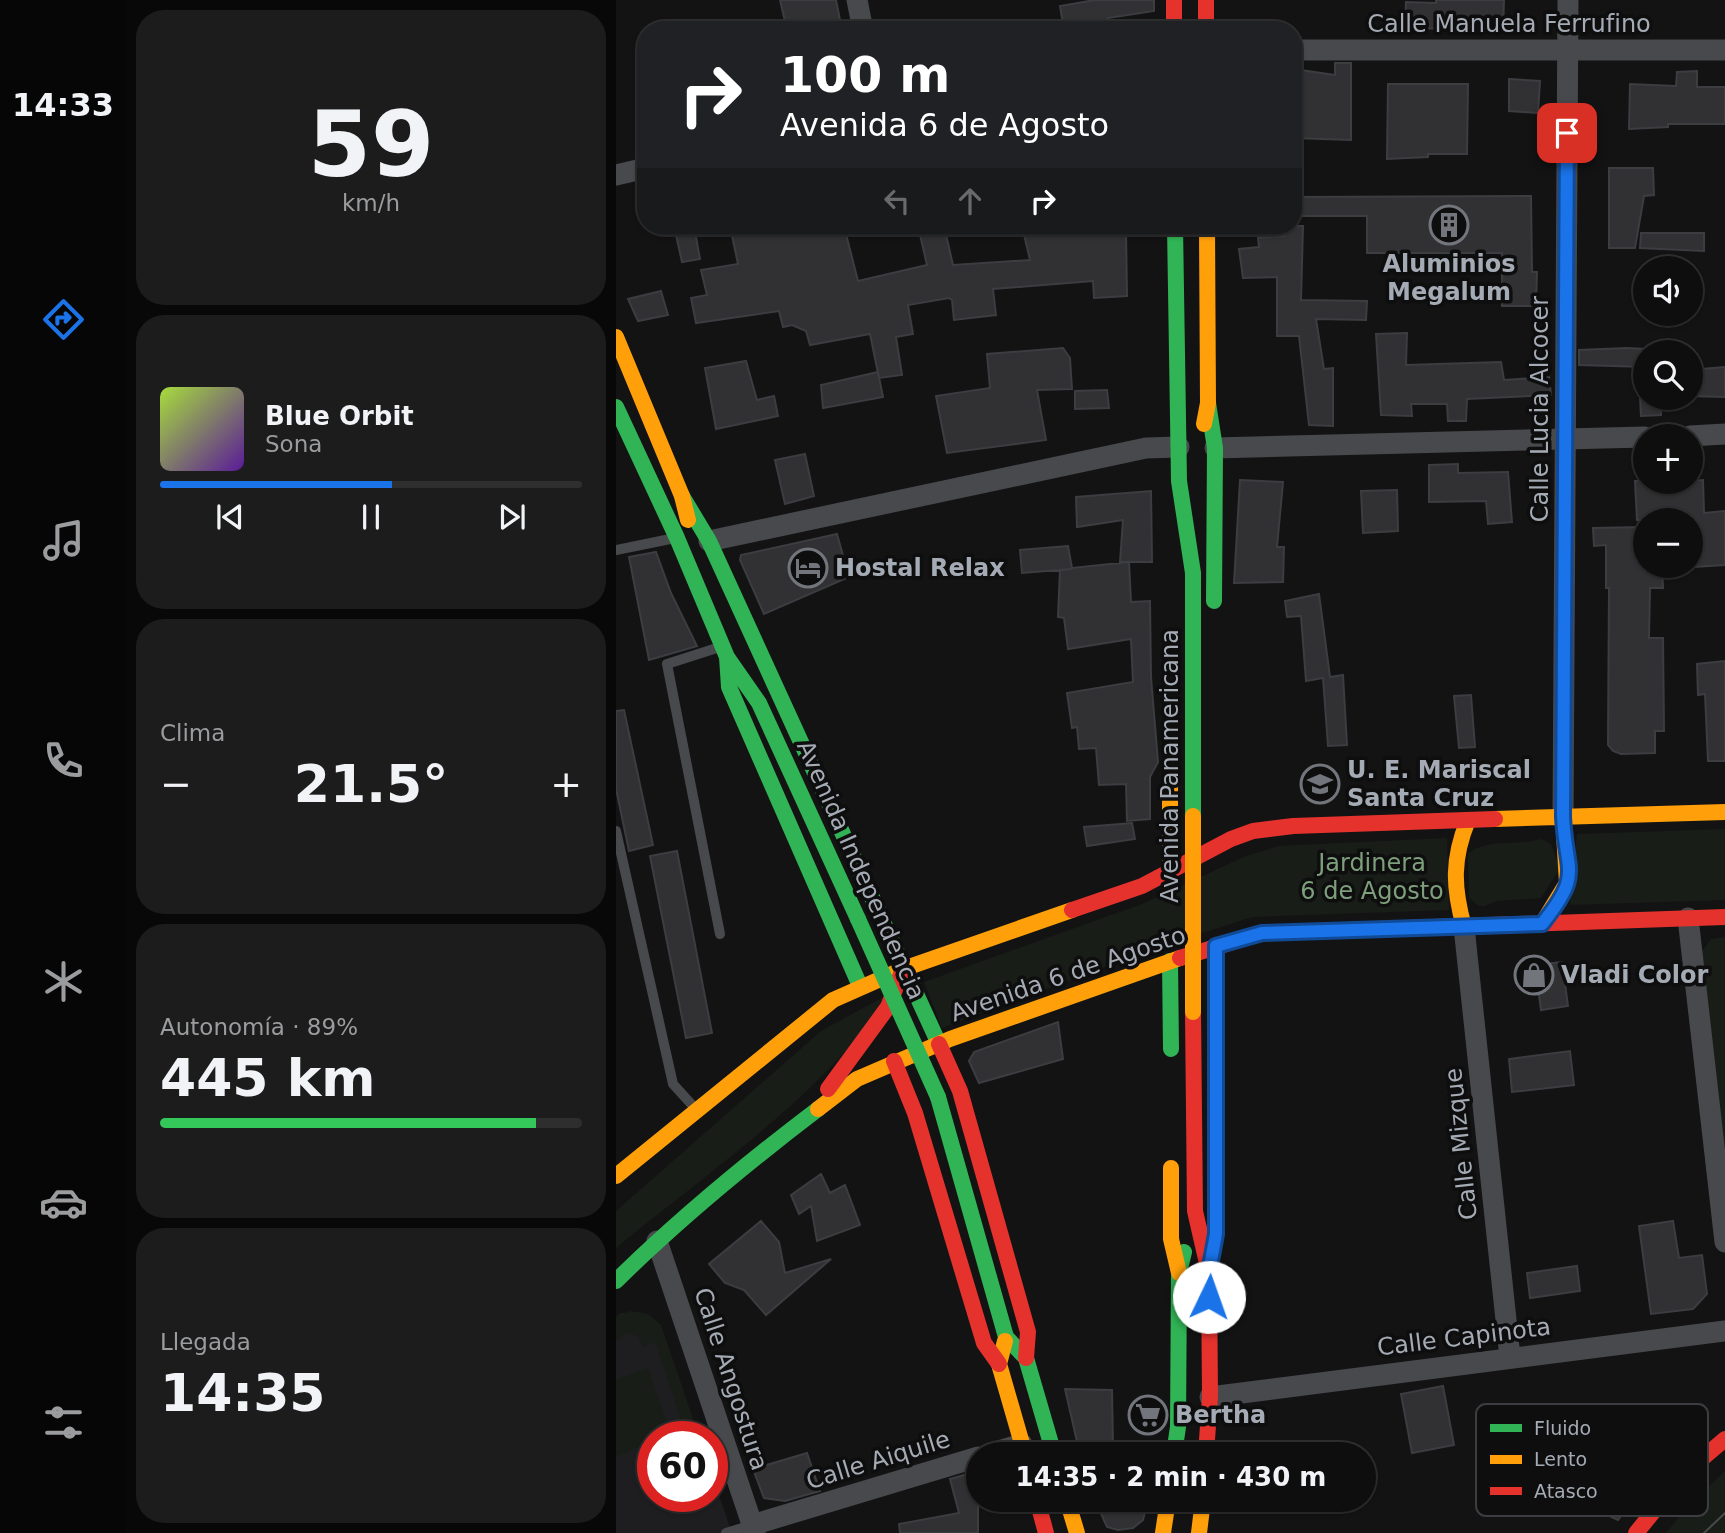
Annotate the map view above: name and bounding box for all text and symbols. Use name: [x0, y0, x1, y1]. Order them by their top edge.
street label: Calle Manuela Ferrufino: [1367, 10, 1651, 38]
text: 100 m: [780, 47, 950, 104]
icon: right: [665, 49, 756, 140]
text: 14:33: [12, 86, 114, 124]
text: 59: [308, 92, 434, 197]
pin: [1537, 103, 1597, 163]
text: Avenida 6 de Agosto: [780, 106, 1109, 144]
icon: arrive: [1548, 114, 1586, 152]
icon: left: [878, 182, 916, 220]
icon: ahead: [951, 182, 989, 220]
icon: right: [1024, 182, 1062, 220]
text: km/h: [342, 190, 400, 216]
building icon: Aluminios Megalum: [1428, 204, 1470, 246]
place label: Aluminios Megalum: [1382, 250, 1516, 306]
map controls: [1633, 256, 1703, 578]
button: sound: [1633, 256, 1703, 326]
icon: directions: [39, 295, 88, 344]
street label: Calle Lucia Alcocer: [1526, 296, 1554, 522]
button: search: [1633, 340, 1703, 410]
text: Blue Orbit: [265, 401, 414, 431]
button: +: [1633, 424, 1703, 494]
text: Sona: [265, 431, 322, 457]
icon: previous: [211, 498, 249, 536]
icon: pause: [352, 498, 390, 536]
icon: next: [493, 498, 531, 536]
button: −: [1633, 508, 1703, 578]
icon: music: [39, 516, 88, 565]
hotel icon: Hostal Relax: [787, 547, 829, 589]
place label: Hostal Relax: [835, 554, 1005, 582]
street label: Avenida Panamericana: [1156, 629, 1184, 903]
text: Clima: [160, 720, 225, 746]
icon: phone: [39, 736, 88, 785]
street label: Avenida Independencia: [791, 736, 931, 1004]
text: 21.5°: [294, 754, 448, 814]
place label: U. E. Mariscal Santa Cruz: [1347, 756, 1531, 812]
text: −: [160, 762, 192, 806]
text: +: [550, 762, 582, 806]
school or university icon: U. E. Mariscal Santa Cruz: [1299, 763, 1341, 805]
park label: Jardinera 6 de Agosto: [1300, 849, 1444, 905]
street label: Avenida 6 de Agosto: [947, 921, 1189, 1027]
shop icon: Vladi Color: [1513, 954, 1555, 996]
icon: climate: [39, 957, 88, 1006]
place label: Vladi Color: [1561, 961, 1709, 989]
text: Autonomía · 89%: [160, 1014, 358, 1040]
text: 445 km: [160, 1048, 375, 1108]
street label: Calle Mizque: [1439, 1067, 1483, 1221]
icon: car: [39, 1178, 88, 1227]
position arrow: [1172, 1260, 1246, 1334]
street label: Calle Angostura: [688, 1284, 774, 1474]
street label: Calle Capinota: [1376, 1312, 1552, 1362]
text: Llegada: [160, 1329, 251, 1355]
text: 14:35: [160, 1363, 326, 1423]
supermarket icon: Bertha: [1127, 1394, 1169, 1436]
icon: filters: [39, 1398, 88, 1447]
place label: Bertha: [1175, 1401, 1266, 1429]
legend: [1476, 1404, 1708, 1516]
text: Fluido: [1534, 1417, 1591, 1439]
speed limit sign: 60: [637, 1421, 728, 1512]
street label: Calle Aiquile: [803, 1425, 953, 1495]
text: Lento: [1534, 1448, 1587, 1470]
text: 14:35 · 2 min · 430 m: [1016, 1462, 1326, 1492]
text: Atasco: [1534, 1480, 1598, 1502]

